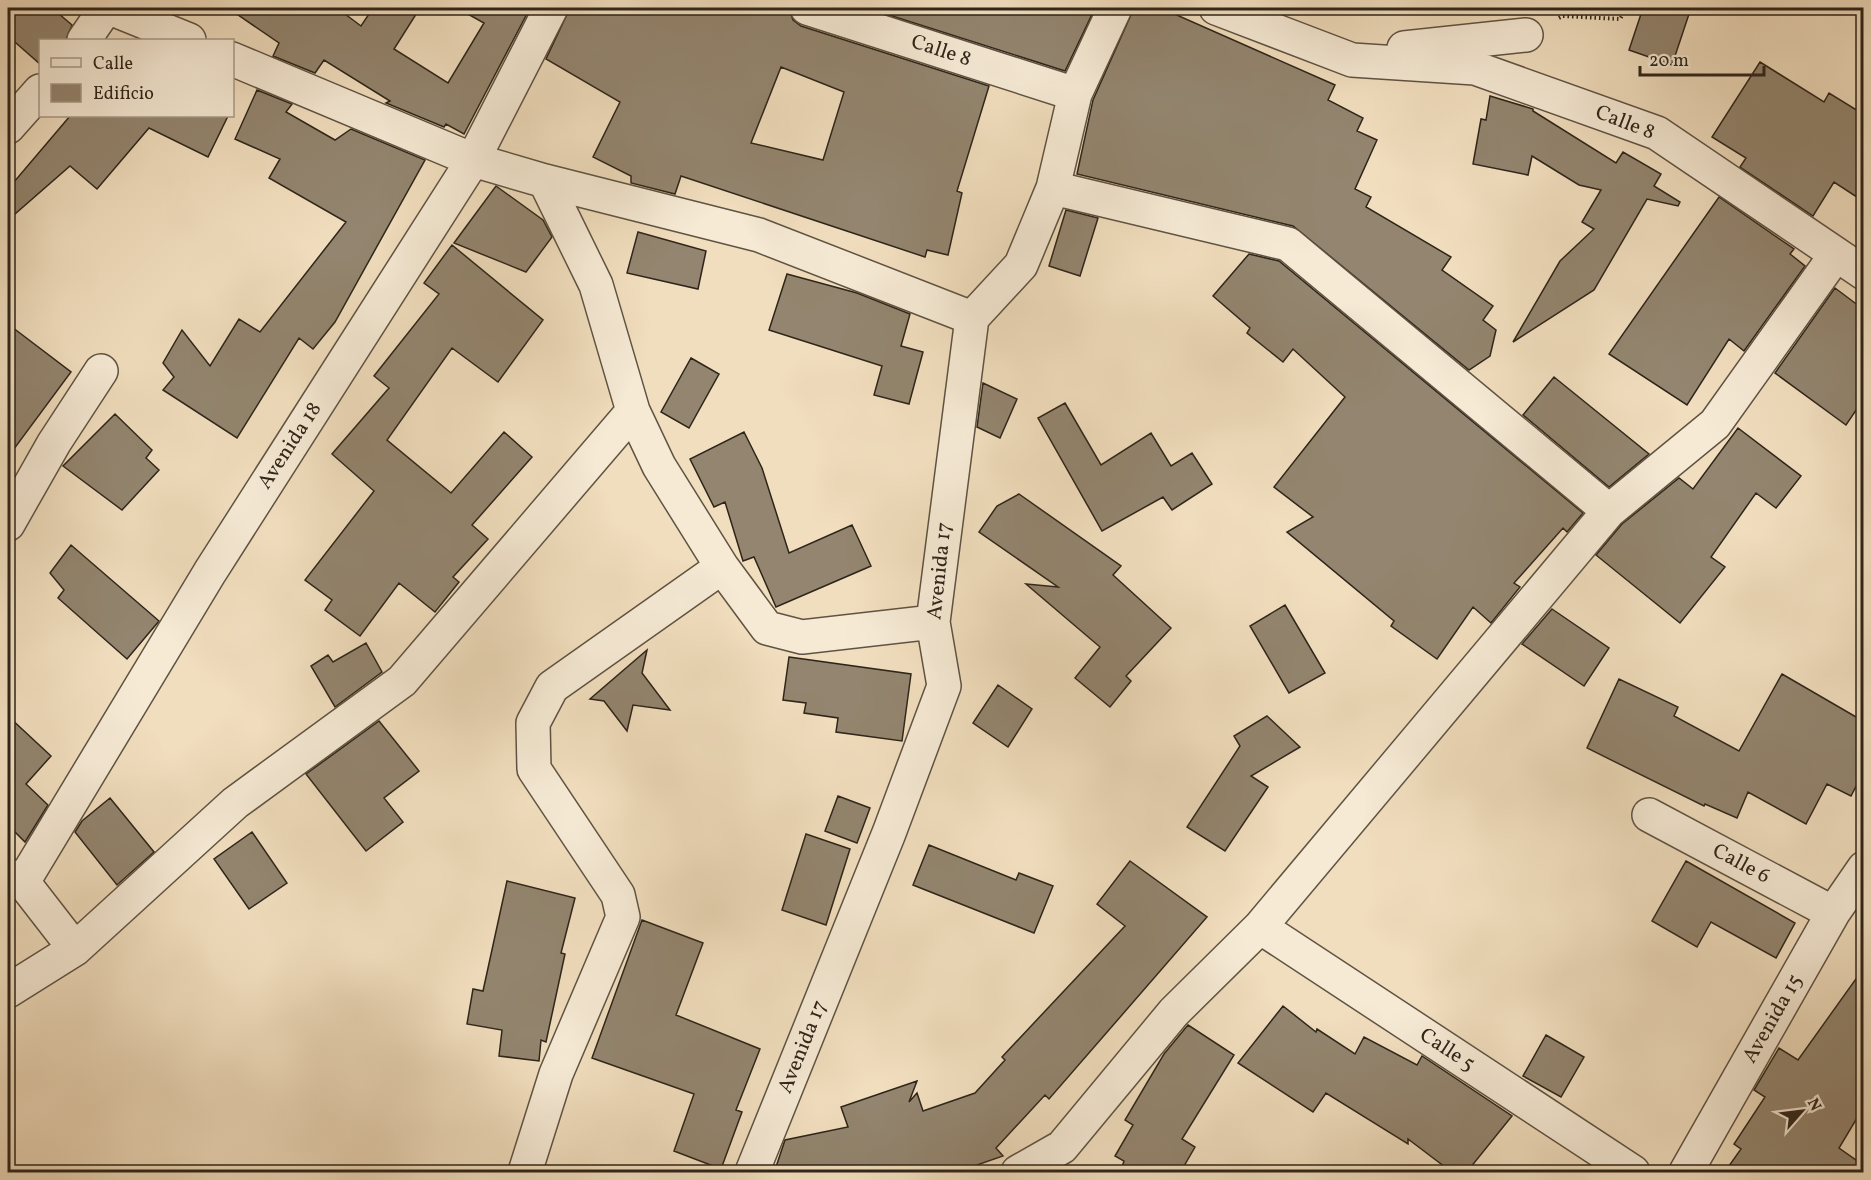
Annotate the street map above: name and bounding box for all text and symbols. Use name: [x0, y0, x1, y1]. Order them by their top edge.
street label: Calle 8: [907, 28, 975, 74]
legend: [39, 39, 234, 117]
scale bar: [1640, 39, 1764, 77]
text: 20 m: [1649, 49, 1689, 74]
text: Calle: [93, 52, 133, 77]
text: Edificio: [93, 82, 154, 107]
street label: Calle 8: [1591, 98, 1659, 148]
street label: Avenida 18: [251, 397, 329, 495]
street label: Avenida 17: [920, 521, 960, 621]
street label: Calle 6: [1707, 837, 1775, 891]
street label: Avenida 15: [1736, 969, 1810, 1069]
street label: Avenida 17: [771, 996, 835, 1098]
street label: Calle 5: [1414, 1021, 1480, 1079]
north arrow: [1772, 1081, 1832, 1141]
text: N: [1801, 1095, 1826, 1116]

